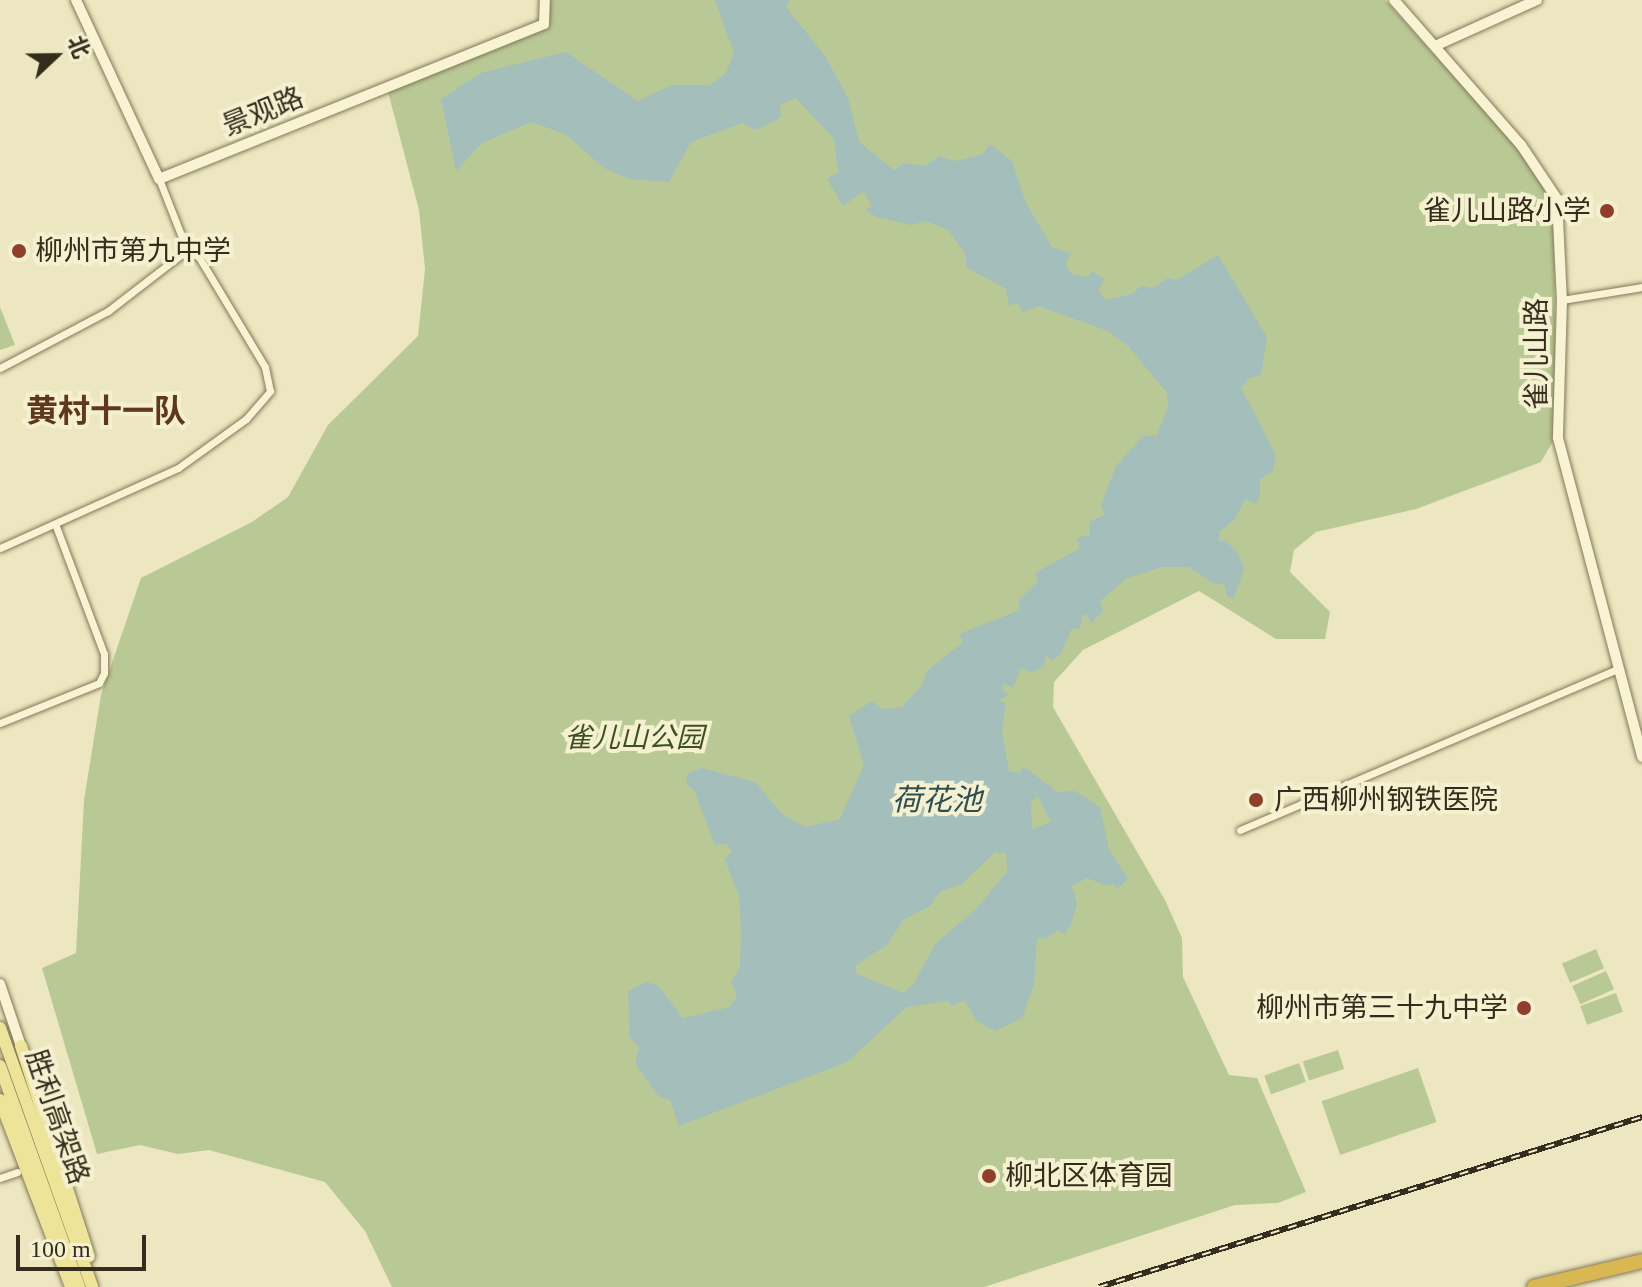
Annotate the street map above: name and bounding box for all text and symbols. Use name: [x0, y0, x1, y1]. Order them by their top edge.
north arrow: [16, 16, 96, 96]
text: 北: [63, 32, 94, 62]
street label: 景观路: [218, 81, 308, 143]
place label: 雀儿山路小学: [1423, 194, 1591, 228]
marker: 雀儿山路小学: [1598, 202, 1616, 220]
place label: 柳州市第九中学: [35, 234, 231, 268]
marker: 柳州市第九中学: [10, 242, 28, 260]
street label: 雀儿山路: [1520, 298, 1554, 410]
district label: 黄村十一队: [26, 392, 186, 430]
park label: 雀儿山公园: [564, 721, 704, 755]
water label: 荷花池: [892, 782, 982, 818]
place label: 广西柳州钢铁医院: [1274, 783, 1498, 817]
marker: 广西柳州钢铁医院: [1245, 789, 1267, 811]
place label: 柳州市第三十九中学: [1256, 991, 1508, 1025]
marker: 柳州市第三十九中学: [1515, 999, 1533, 1017]
street label: 胜利高架路: [18, 1045, 96, 1189]
place label: 柳北区体育园: [1005, 1159, 1173, 1193]
marker: 柳北区体育园: [980, 1167, 998, 1185]
scale bar: [20, 1219, 150, 1269]
text: 100 m: [30, 1236, 91, 1262]

